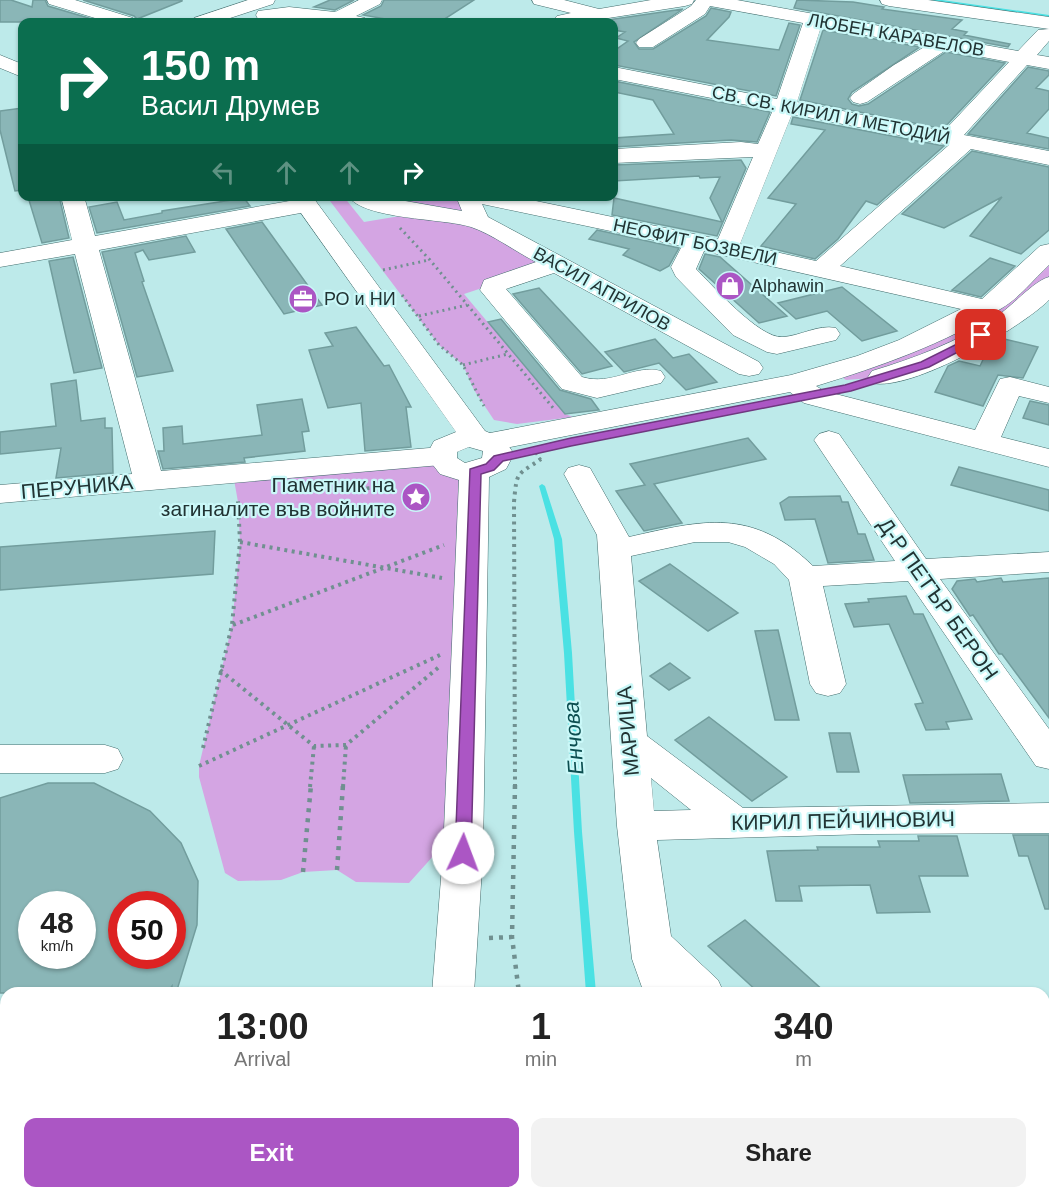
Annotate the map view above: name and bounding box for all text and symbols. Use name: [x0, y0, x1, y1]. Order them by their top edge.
street label: ЛЮБЕН КАРАВЕЛОВ: [806, 10, 986, 60]
icon: right: [42, 42, 120, 120]
text: 150 m: [141, 42, 260, 89]
street label: СВ. СВ. КИРИЛ И МЕТОДИЙ: [710, 81, 952, 148]
text: Васил Друмев: [141, 91, 320, 121]
icon: left: [207, 156, 240, 189]
icon: ahead: [270, 156, 303, 189]
icon: ahead: [333, 156, 366, 189]
icon: right: [396, 156, 429, 189]
street label: НЕОФИТ БОЗВЕЛИ: [611, 215, 779, 269]
street label: ВАСИЛ АПРИЛОВ: [530, 243, 674, 335]
shop icon: Alphawin: [714, 270, 746, 302]
place label: Alphawin: [751, 276, 824, 296]
office icon: РО и НИ: [287, 283, 319, 315]
place label: РО и НИ: [324, 289, 396, 309]
pin: [955, 309, 1006, 360]
icon: arrive: [964, 318, 997, 351]
street label: ПЕРУНИКА: [20, 470, 134, 503]
place label: Паметник на загиналите във войните: [161, 473, 395, 520]
place icon: Паметник на загиналите във войните: [400, 481, 432, 513]
street label: Д-Р ПЕТЪР БЕРОН: [874, 513, 1003, 684]
street label: МАРИЦА: [612, 685, 643, 777]
water label: Енчова: [558, 700, 589, 776]
street label: КИРИЛ ПЕЙЧИНОВИЧ: [731, 807, 955, 834]
position arrow: [431, 821, 495, 885]
speed limit sign: 50: [108, 891, 186, 969]
text: 48: [40, 906, 74, 939]
text: km/h: [41, 937, 73, 954]
text: 13:00: [216, 1006, 308, 1047]
text: 1: [531, 1006, 551, 1047]
text: 340: [773, 1006, 834, 1047]
text: Arrival: [234, 1048, 291, 1070]
text: min: [525, 1048, 557, 1070]
text: m: [795, 1048, 812, 1070]
button: Exit: [24, 1118, 519, 1187]
button: Share: [531, 1118, 1026, 1187]

